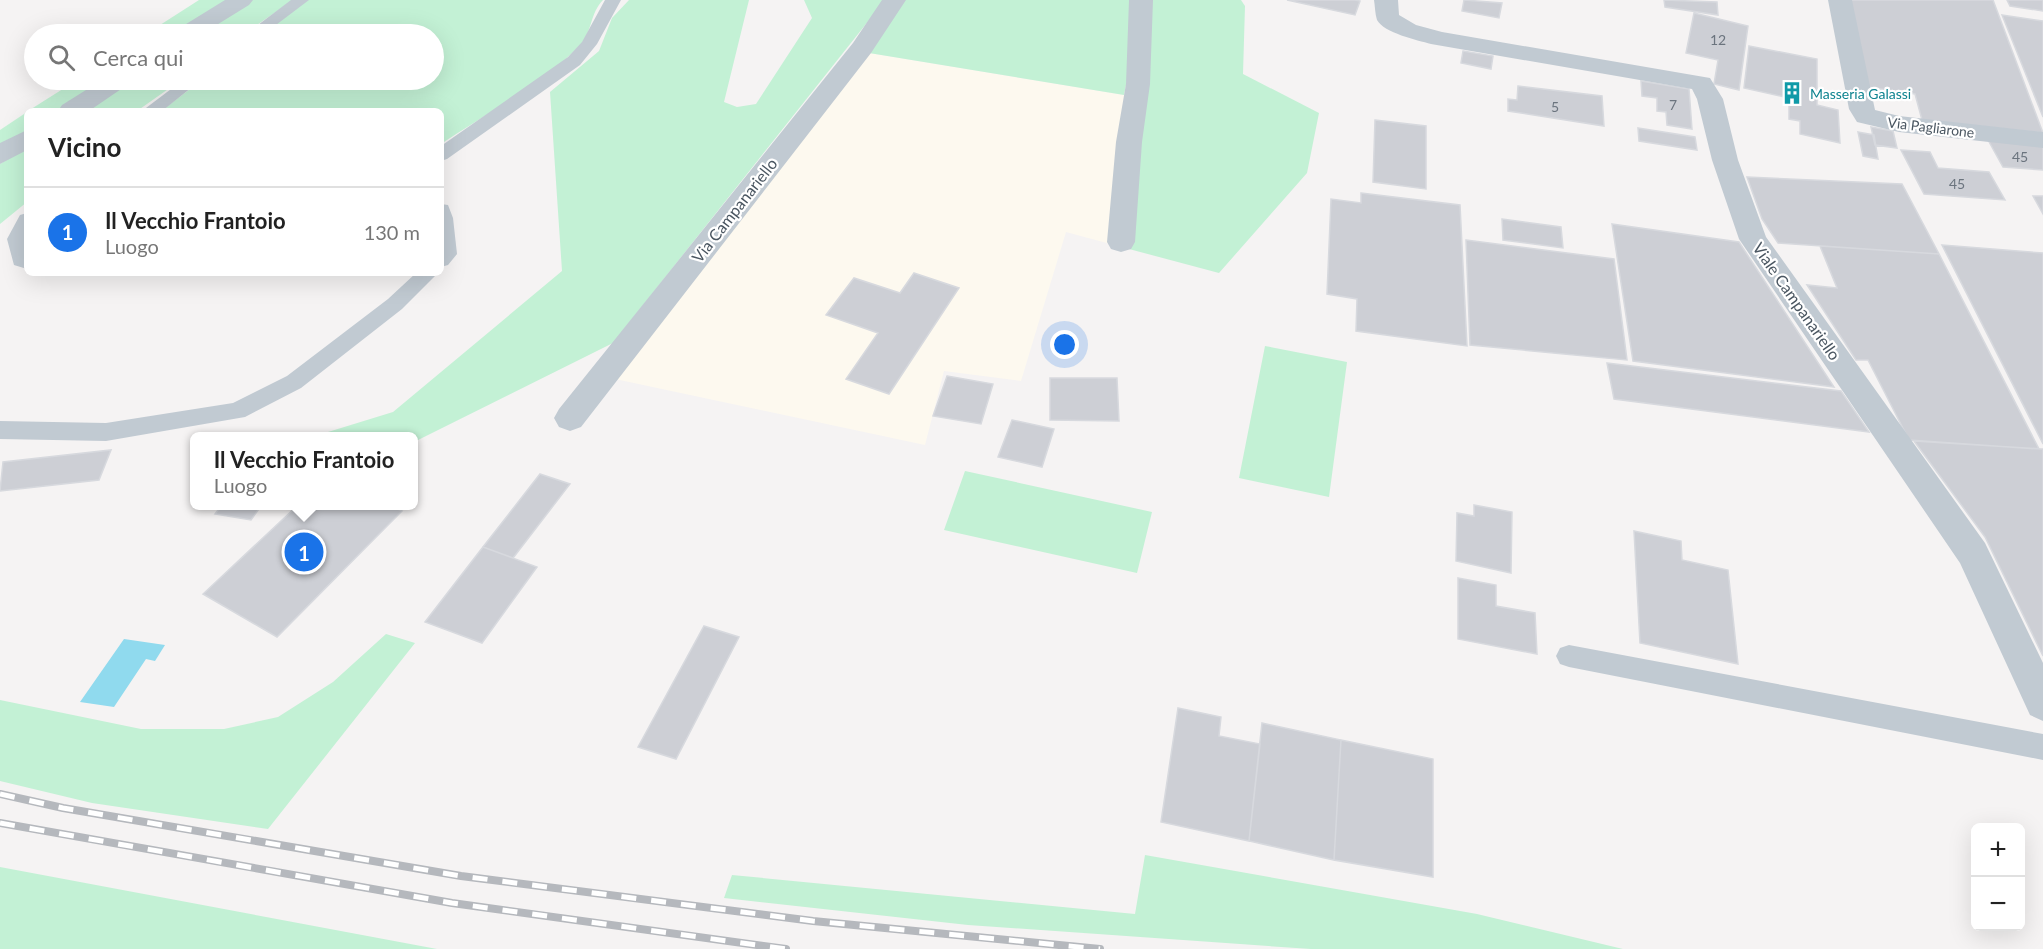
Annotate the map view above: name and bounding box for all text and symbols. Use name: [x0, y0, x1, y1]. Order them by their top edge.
search box: [24, 24, 444, 90]
house number: 12: [1710, 31, 1726, 48]
icon: search: [45, 41, 78, 74]
text: Cerca qui: [93, 44, 184, 71]
building icon: Masseria Galassi: [1779, 80, 1805, 106]
place label: Masseria Galassi: [1810, 85, 1911, 102]
house number: 7: [1669, 96, 1677, 113]
house number: 5: [1551, 98, 1559, 115]
street label: Via Pagliarone: [1887, 113, 1975, 141]
text: Vicino: [48, 131, 121, 163]
house number: 45: [2012, 148, 2028, 165]
street label: Via Campanariello: [687, 154, 781, 266]
house number: 45: [1949, 175, 1965, 192]
text: Il Vecchio Frantoio: [105, 207, 286, 234]
text: 1: [62, 220, 73, 244]
text: 130 m: [364, 220, 420, 244]
text: Luogo: [105, 234, 159, 258]
street label: Viale Campanariello: [1749, 239, 1845, 363]
your location: [1050, 330, 1079, 359]
popup: [190, 432, 418, 510]
text: Il Vecchio Frantoio: [214, 446, 394, 473]
text: Luogo: [214, 473, 267, 497]
pin: 1: [284, 530, 324, 574]
map controls: [1971, 823, 2025, 931]
button: +: [1971, 823, 2025, 877]
button: −: [1971, 877, 2025, 931]

